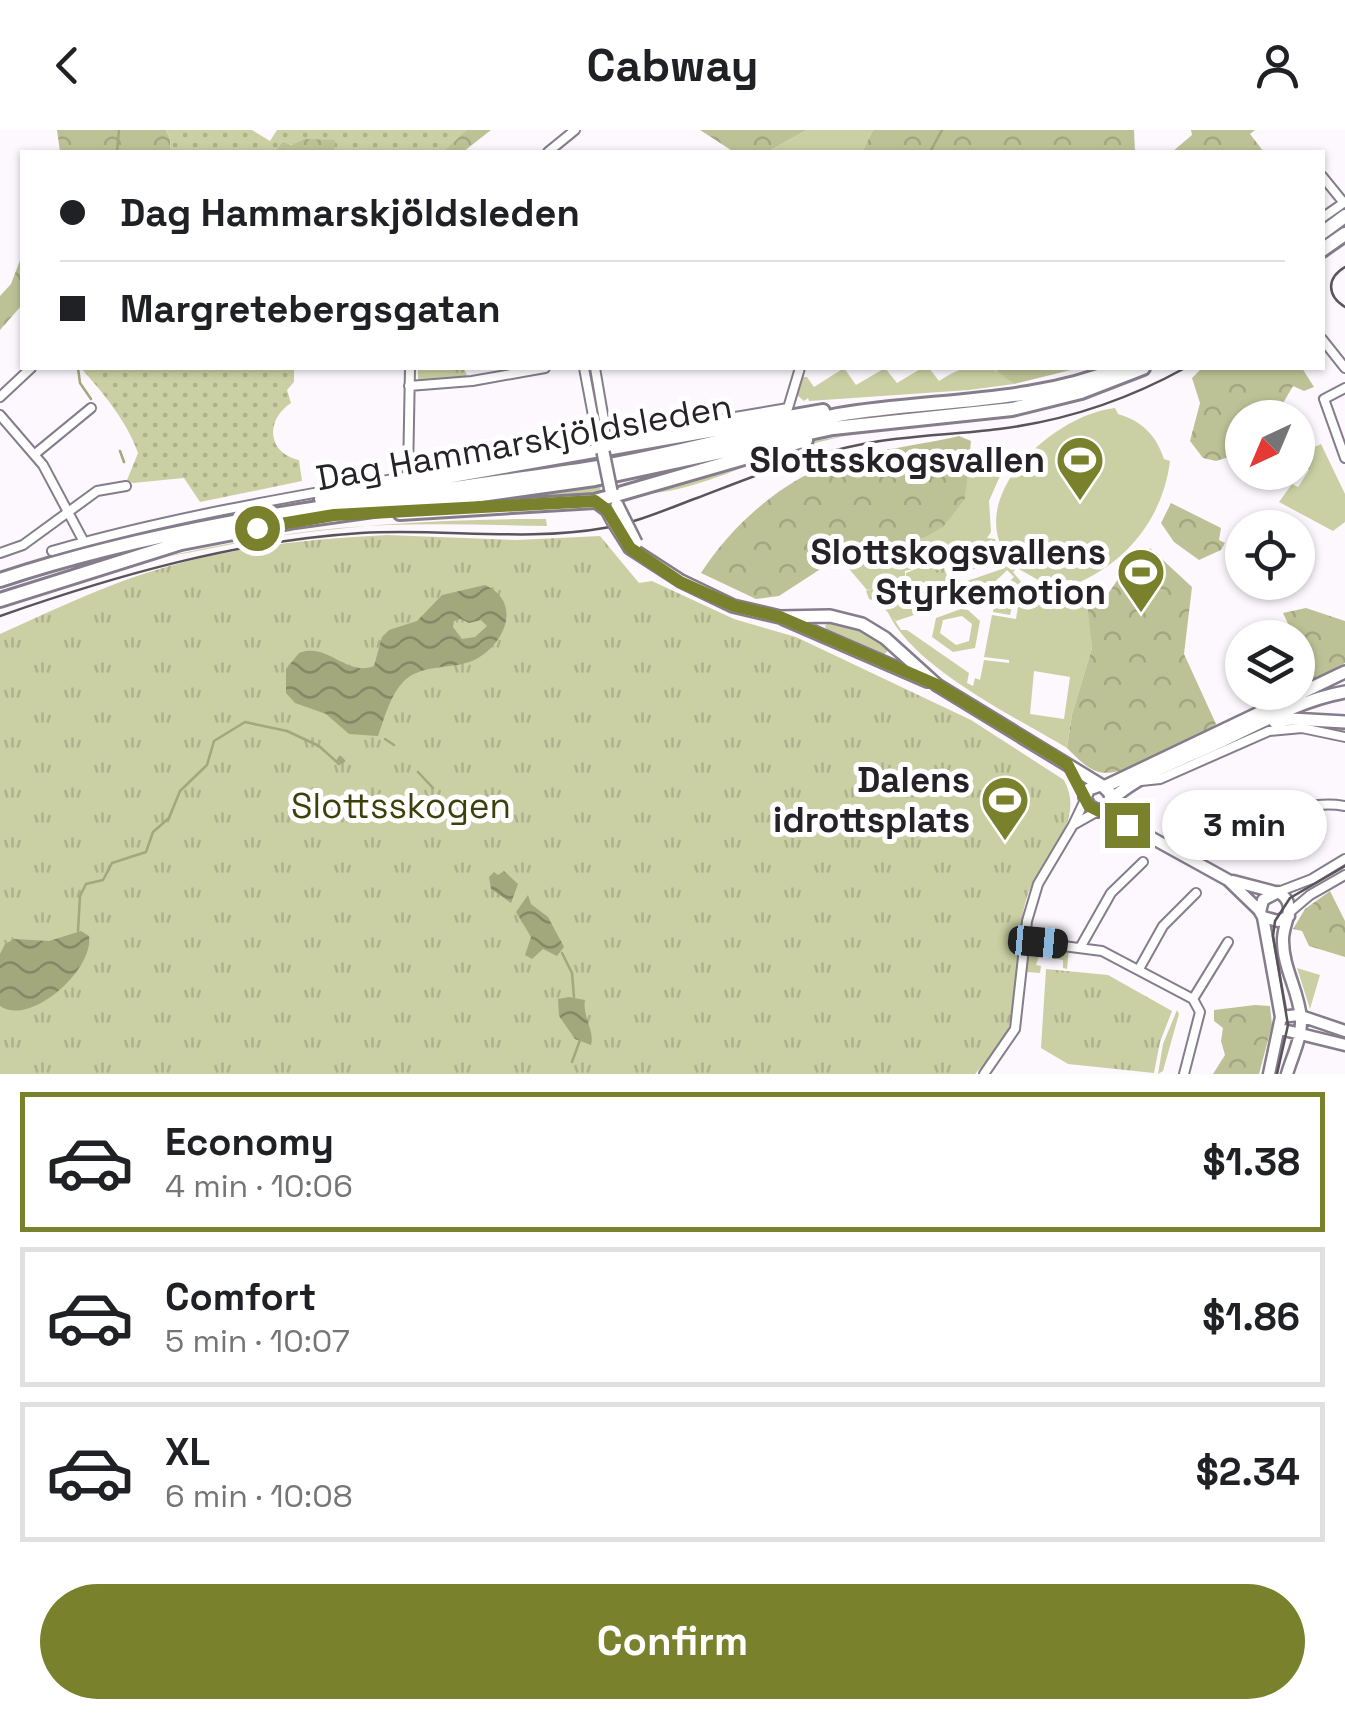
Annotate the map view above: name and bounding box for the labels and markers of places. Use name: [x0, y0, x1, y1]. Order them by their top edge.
sports icon: Slottsskogsvallen: [1054, 434, 1106, 502]
place label: Slottsskogsvallen: [750, 438, 1045, 482]
place label: Slottskogsvallens Styrkemotion: [811, 530, 1106, 614]
sports icon: Slottskogsvallens Styrkemotion: [1115, 546, 1167, 614]
place label: Dalens idrottsplats: [773, 758, 970, 842]
sports icon: Dalens idrottsplats: [979, 774, 1031, 842]

